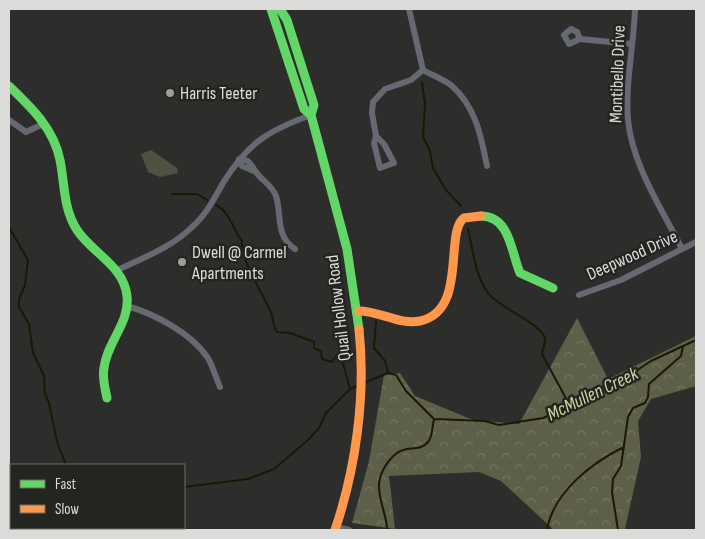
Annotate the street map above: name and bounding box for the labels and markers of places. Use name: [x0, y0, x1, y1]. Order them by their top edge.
place label: Harris Teeter: [180, 83, 257, 104]
marker: Harris Teeter: [164, 87, 176, 99]
place label: Dwell @ Carmel Apartments: [191, 242, 287, 284]
marker: Dwell @ Carmel Apartments: [176, 256, 188, 268]

